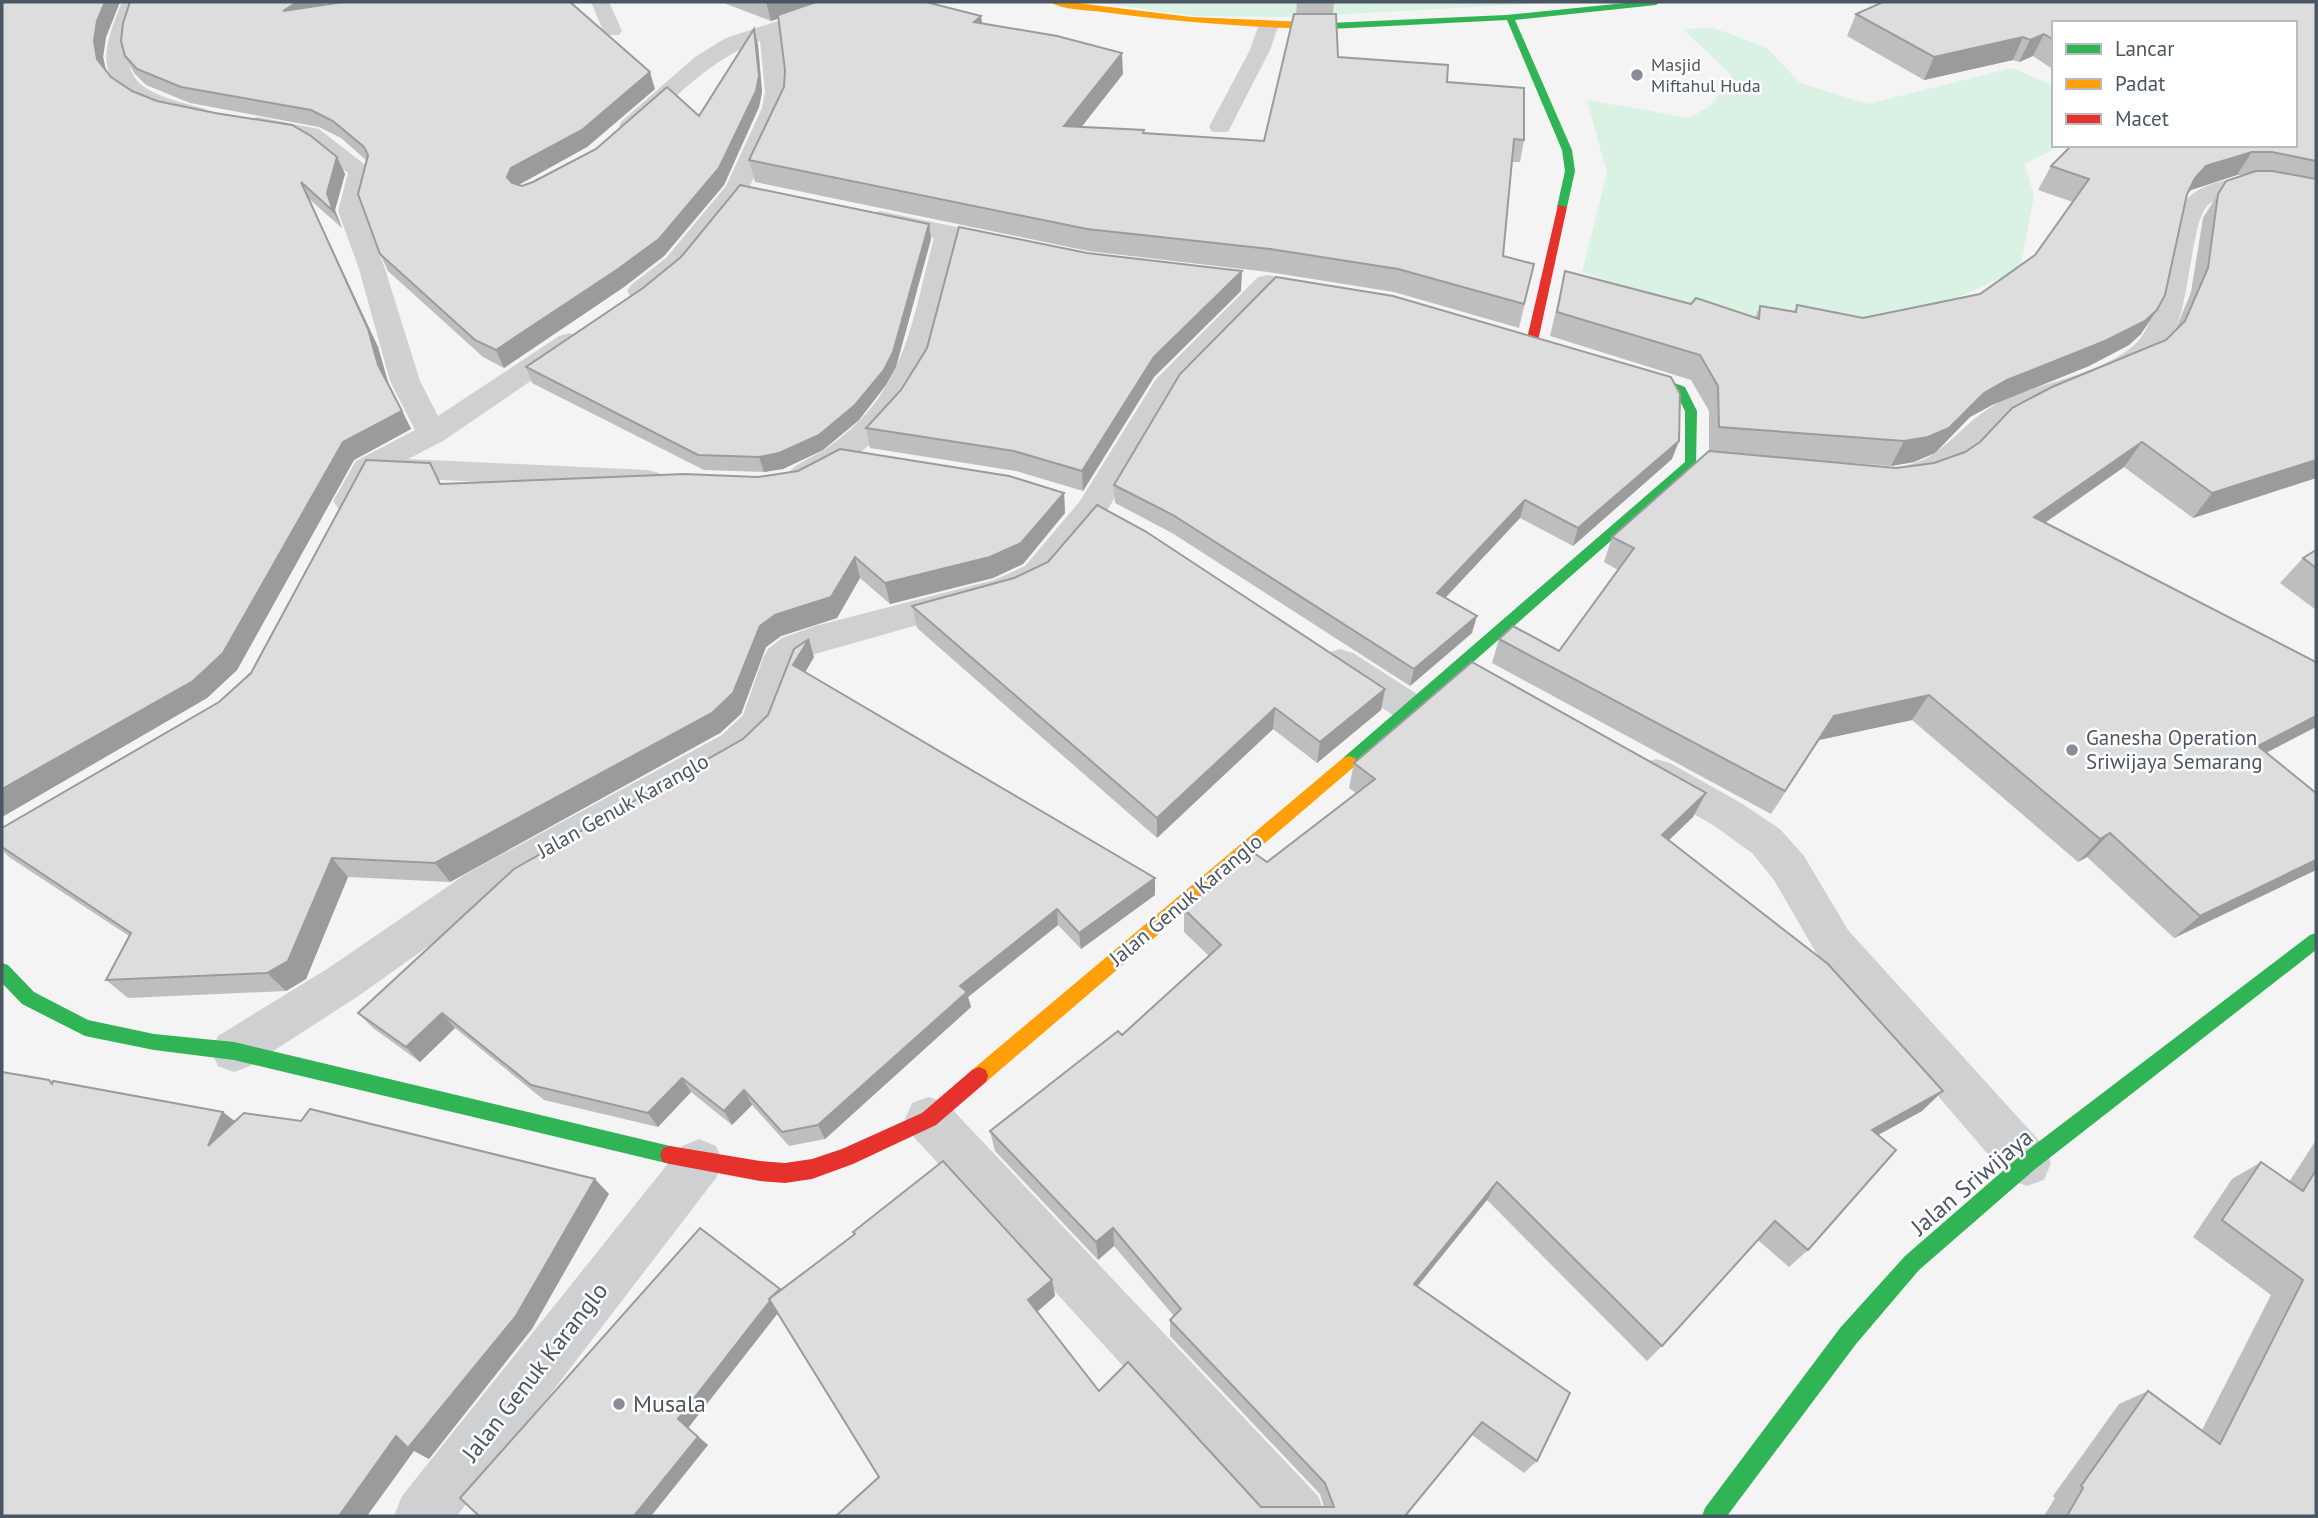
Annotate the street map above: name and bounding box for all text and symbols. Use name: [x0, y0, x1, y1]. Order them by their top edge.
legend: [2052, 21, 2297, 147]
text: Lancar: [2115, 35, 2174, 62]
place label: Masjid Miftahul Huda: [1651, 53, 1761, 97]
marker: Masjid Miftahul Huda: [1629, 67, 1645, 83]
text: Padat: [2115, 70, 2165, 97]
text: Macet: [2115, 105, 2169, 132]
place label: Ganesha Operation Sriwijaya Semarang: [2086, 724, 2262, 775]
marker: Ganesha Operation Sriwijaya Semarang: [2064, 742, 2080, 758]
street label: Jalan Genuk Karanglo: [531, 747, 713, 864]
street label: Jalan Genuk Karanglo: [1103, 828, 1268, 972]
street label: Jalan Sriwijaya: [1903, 1121, 2039, 1242]
street label: Jalan Genuk Karanglo: [454, 1276, 614, 1468]
place label: Musala: [633, 1388, 706, 1419]
marker: Musala: [611, 1396, 627, 1412]

